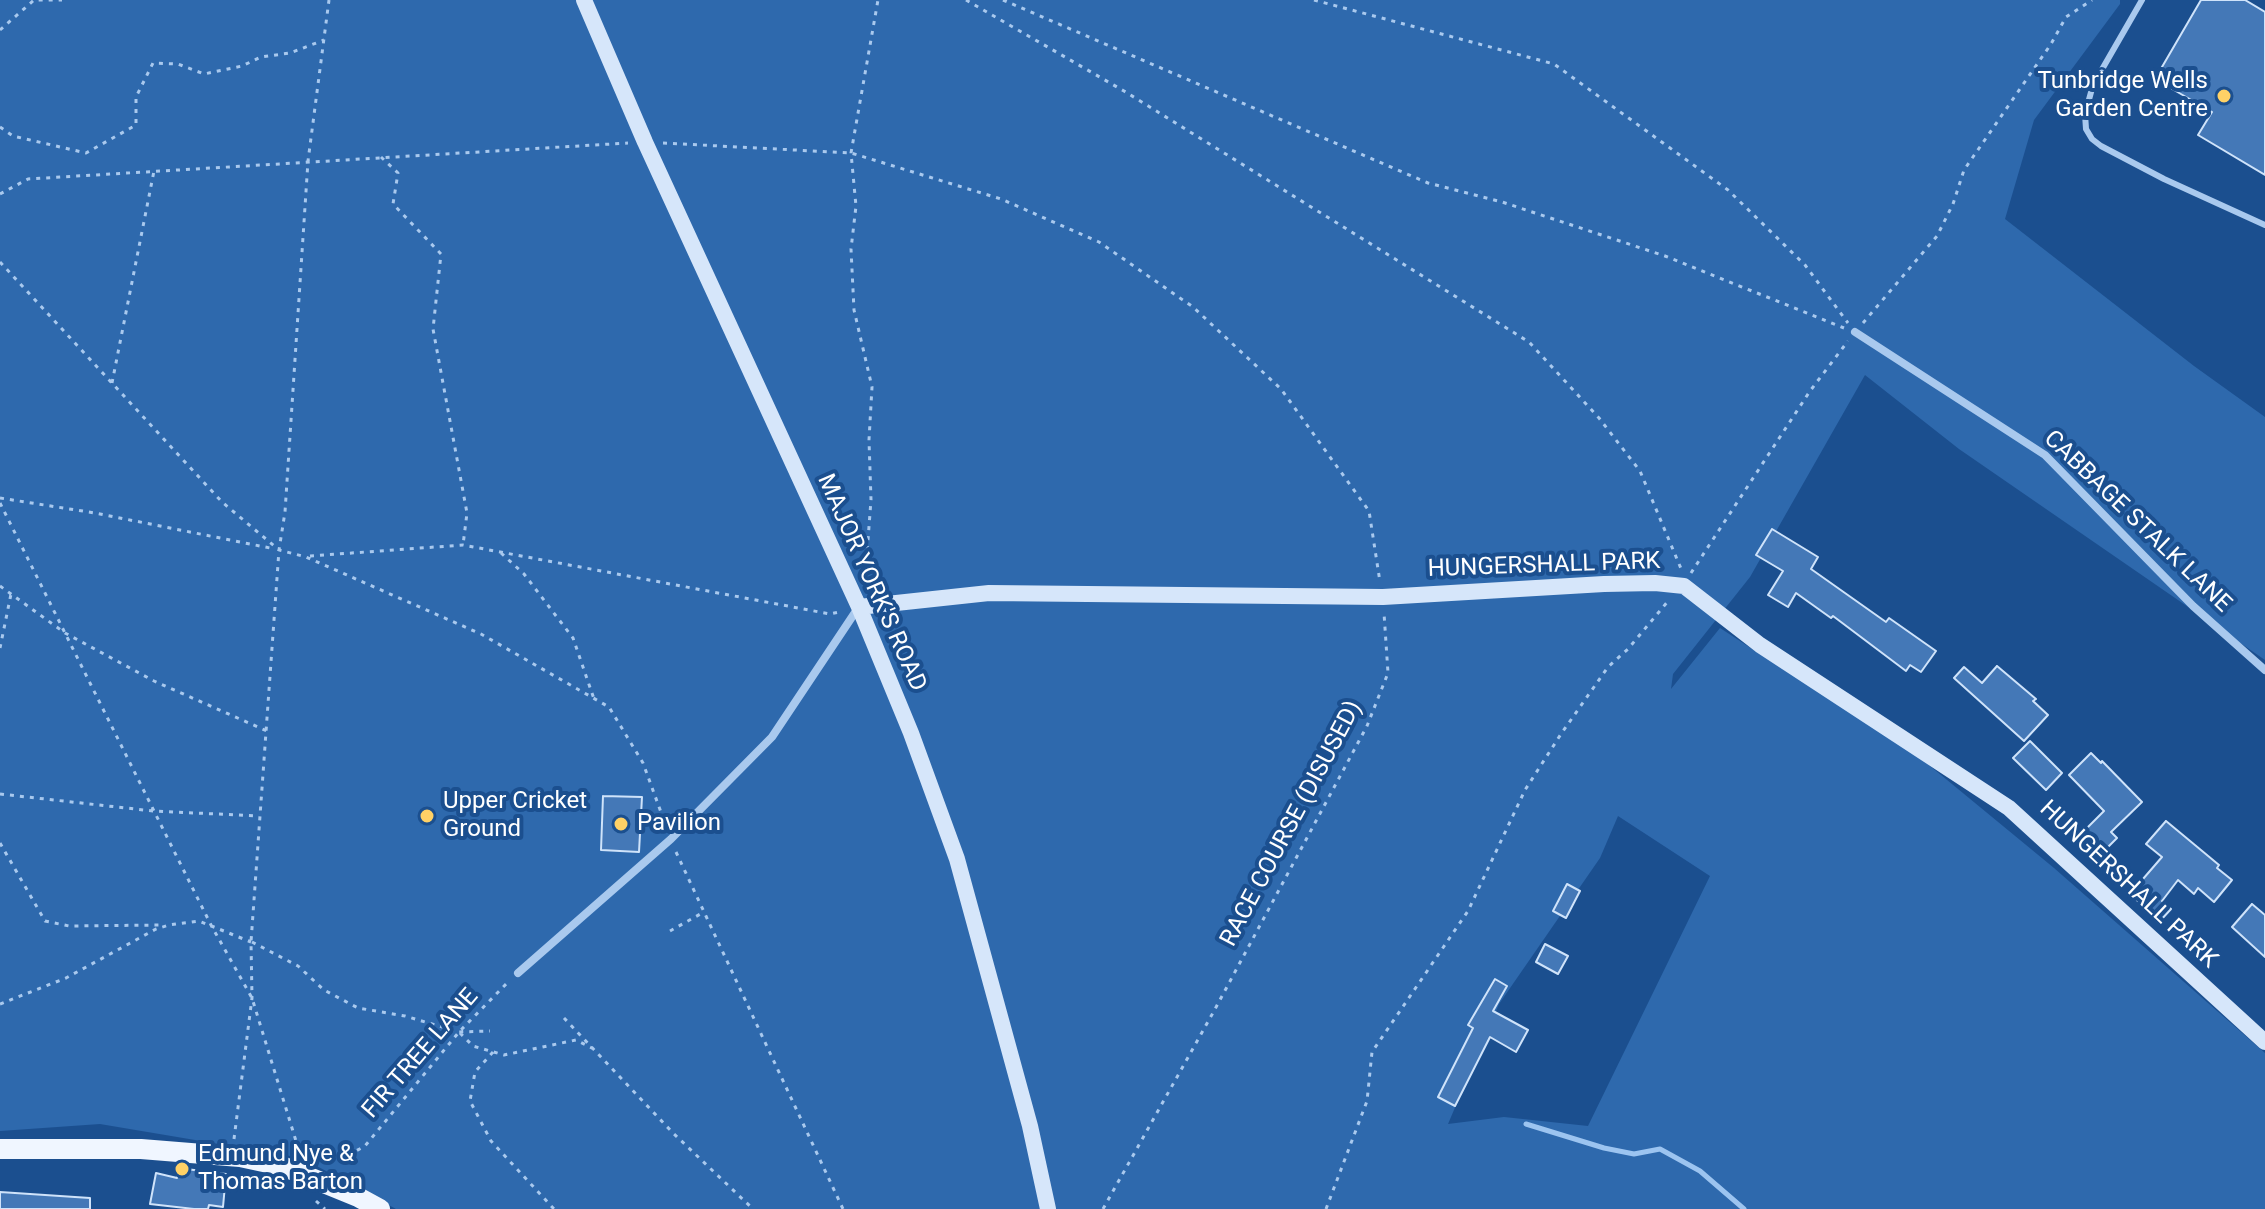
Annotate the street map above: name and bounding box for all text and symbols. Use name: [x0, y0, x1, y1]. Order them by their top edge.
place label: Tunbridge Wells Garden Centre: [2037, 68, 2208, 124]
marker: Tunbridge Wells Garden Centre: [2215, 87, 2233, 105]
street label: CABBAGE STALK LANE: [2037, 425, 2237, 619]
street label: MAJOR YORK'S ROAD: [810, 470, 932, 696]
street label: HUNGERSHALL PARK: [1427, 548, 1661, 584]
street label: RACE COURSE (DISUSED): [1215, 696, 1369, 952]
place label: Upper Cricket Ground: [443, 788, 587, 844]
street label: HUNGERSHALL PARK: [2033, 795, 2223, 975]
marker: Upper Cricket Ground: [418, 807, 436, 825]
place label: Pavilion: [637, 810, 721, 838]
marker: Pavilion: [612, 815, 630, 833]
street label: FIR TREE LANE: [357, 983, 485, 1125]
place label: Edmund Nye & Thomas Barton: [198, 1141, 363, 1197]
marker: Edmund Nye & Thomas Barton: [173, 1160, 191, 1178]

